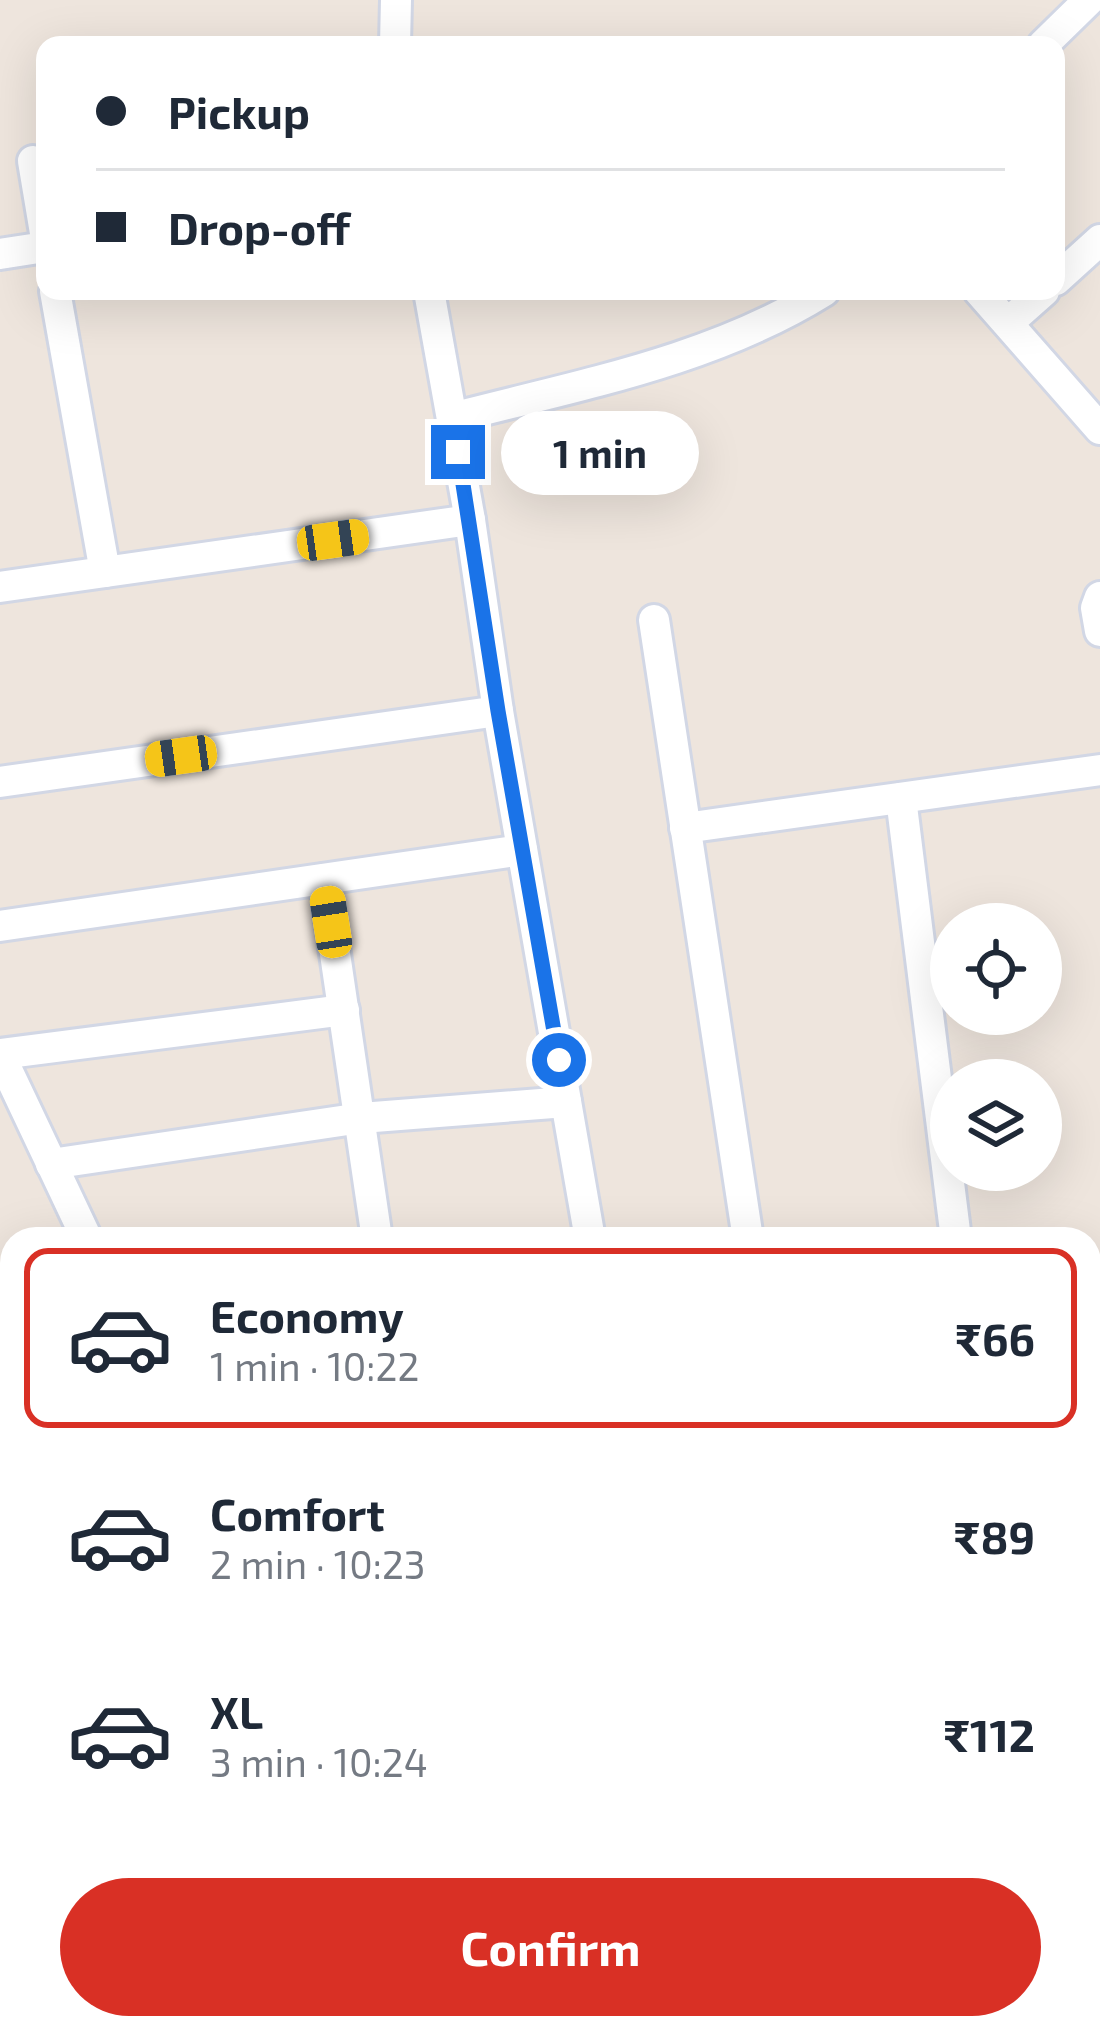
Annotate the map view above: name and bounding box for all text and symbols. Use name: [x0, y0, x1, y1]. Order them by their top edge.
text: Pickup: [168, 84, 310, 138]
text: Drop-off: [168, 200, 350, 254]
callout: 1 min: [500, 410, 698, 494]
route end: [431, 425, 485, 479]
text: 1 min: [553, 429, 647, 476]
car: [295, 517, 371, 563]
car: [143, 733, 219, 779]
car: [308, 884, 354, 960]
map controls: [930, 903, 1062, 1191]
button: locate: [930, 903, 1062, 1035]
route start: [532, 1033, 586, 1087]
button: layers: [930, 1059, 1062, 1191]
icon: car: [66, 1284, 174, 1392]
text: Economy: [210, 1288, 404, 1342]
text: ₹66: [955, 1311, 1035, 1365]
text: 1 min · 10:22: [210, 1342, 419, 1389]
icon: car: [66, 1482, 174, 1590]
text: Comfort: [210, 1486, 385, 1540]
text: ₹89: [954, 1509, 1035, 1563]
text: 2 min · 10:23: [210, 1540, 426, 1587]
icon: car: [66, 1680, 174, 1788]
text: XL: [210, 1684, 263, 1738]
text: ₹112: [943, 1707, 1035, 1761]
text: 3 min · 10:24: [210, 1738, 428, 1785]
button: Confirm: [60, 1878, 1041, 2016]

